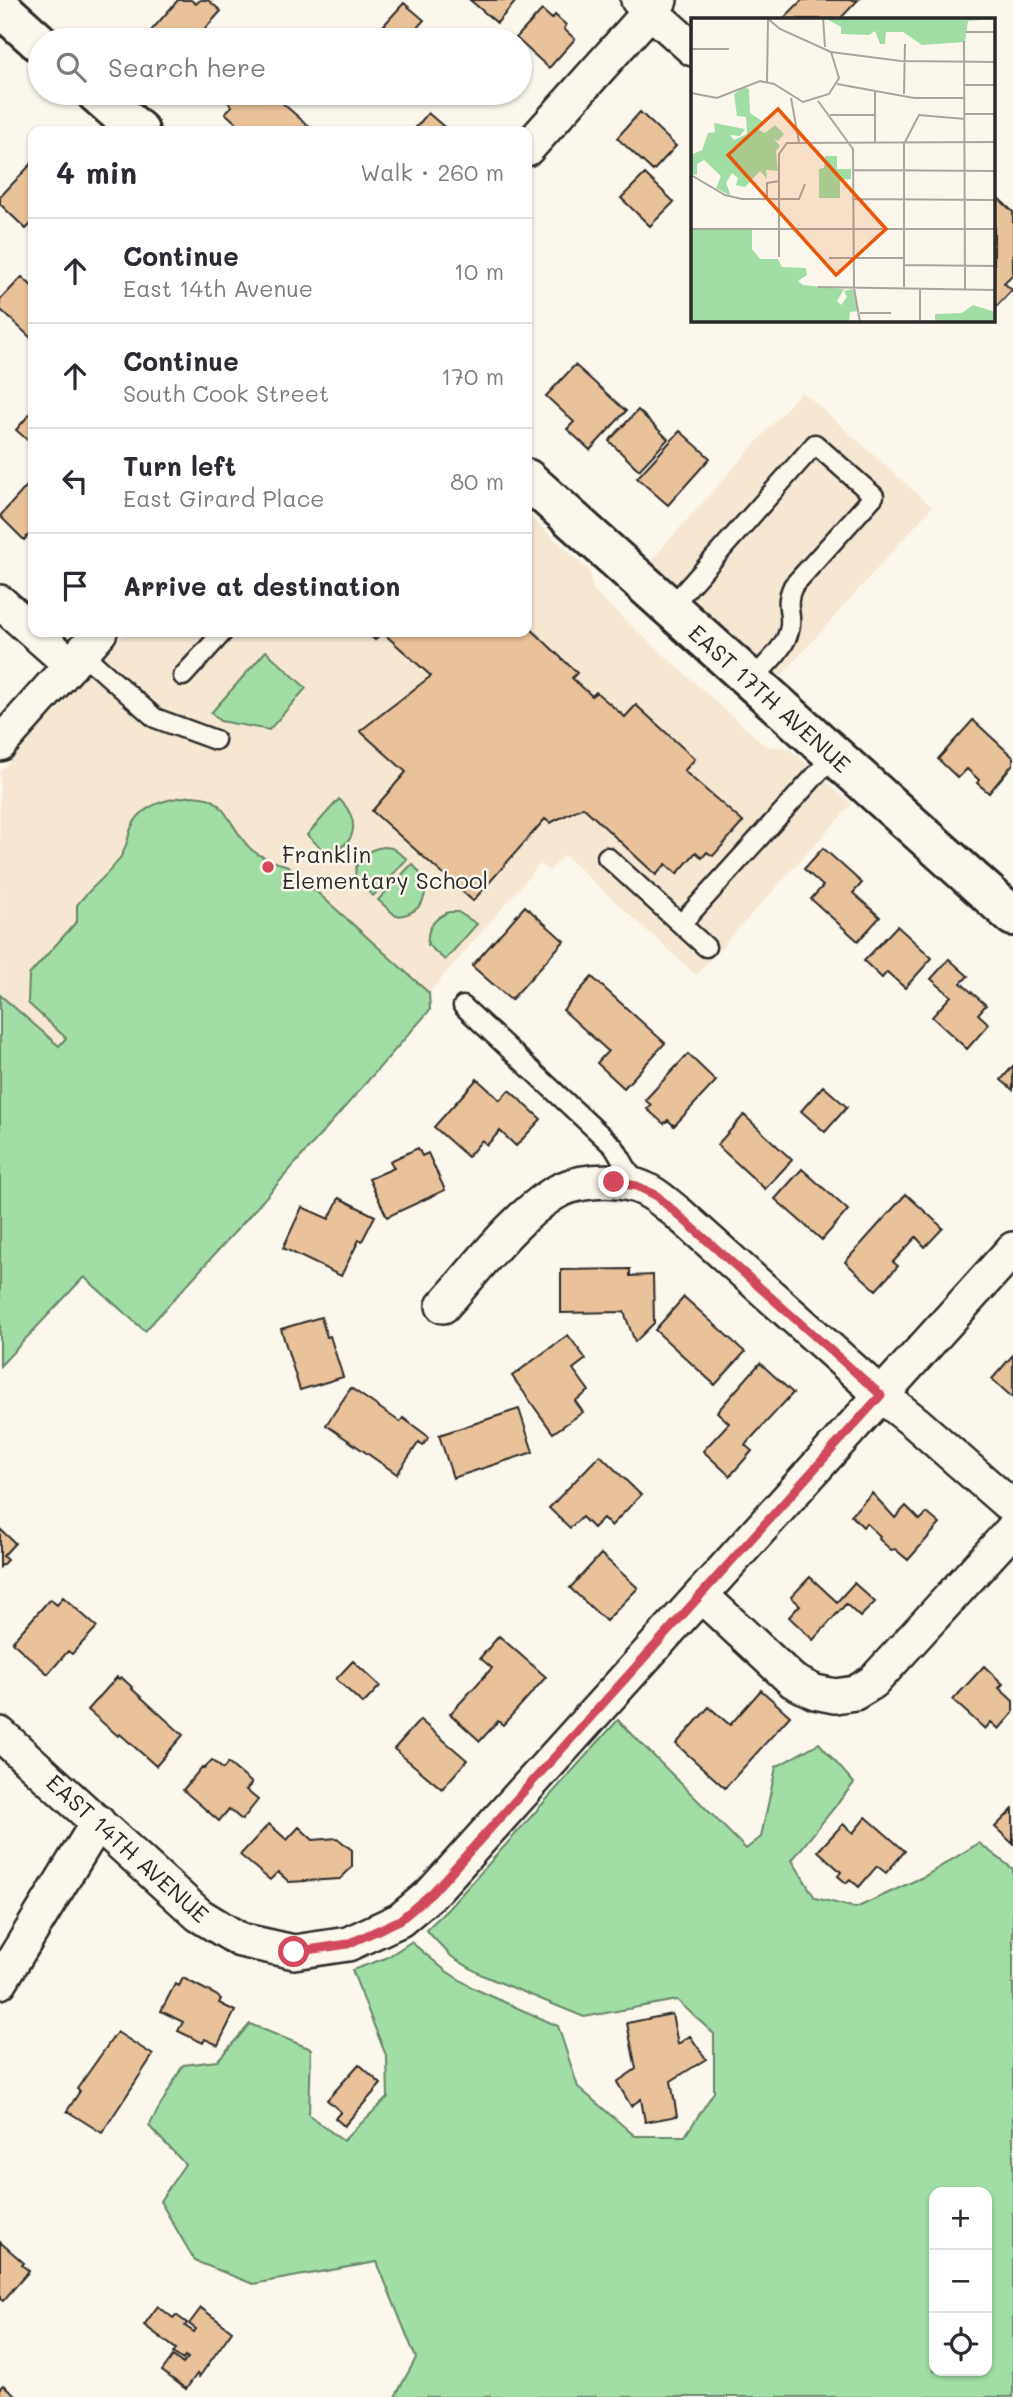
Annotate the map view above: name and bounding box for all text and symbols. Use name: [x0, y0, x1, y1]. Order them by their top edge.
inset map: [691, 18, 996, 322]
search box: [28, 28, 532, 105]
icon: search: [52, 48, 90, 86]
text: Search here: [108, 50, 266, 84]
text: 4 min: [56, 152, 137, 192]
text: Walk · 260 m: [360, 157, 504, 187]
text: Continue: [123, 239, 239, 273]
icon: ahead: [56, 252, 94, 290]
text: 10 m: [454, 256, 504, 286]
text: East 14th Avenue: [123, 273, 313, 303]
text: Continue: [123, 344, 239, 378]
icon: ahead: [56, 357, 94, 395]
text: 170 m: [441, 361, 504, 391]
text: South Cook Street: [123, 378, 329, 408]
text: Turn left: [123, 449, 236, 483]
icon: left: [56, 462, 94, 500]
text: 80 m: [450, 466, 504, 496]
text: East Girard Place: [123, 483, 325, 513]
icon: arrive: [56, 567, 94, 605]
text: Arrive at destination: [123, 569, 400, 603]
street label: EAST 17TH AVENUE: [683, 617, 857, 779]
place label: Franklin Elementary School: [282, 839, 488, 895]
marker: Franklin Elementary School: [260, 859, 276, 875]
route end: [598, 1166, 629, 1197]
street label: EAST 14TH AVENUE: [40, 1767, 216, 1929]
route start: [278, 1936, 309, 1967]
map controls: [929, 2187, 992, 2376]
button: +: [929, 2187, 992, 2250]
button: −: [929, 2250, 992, 2313]
button: locate: [929, 2313, 992, 2376]

